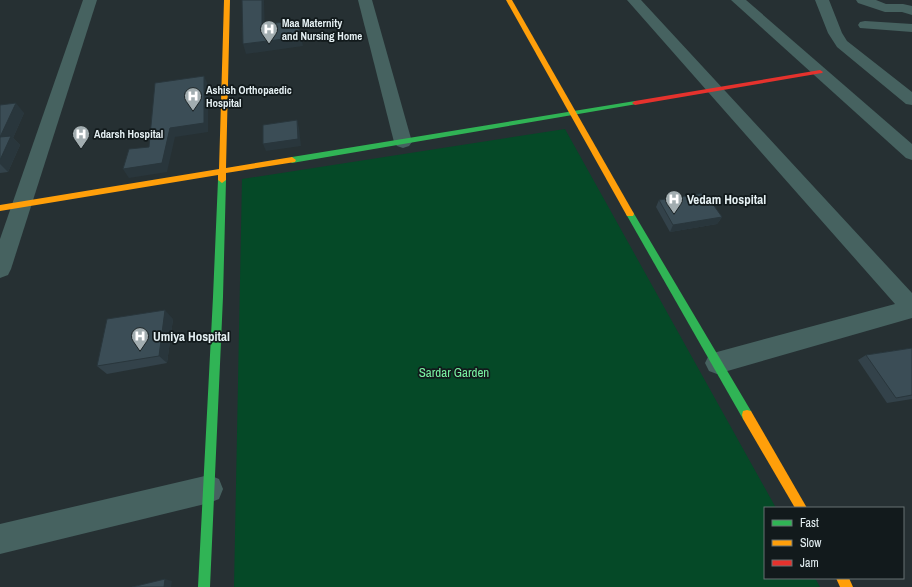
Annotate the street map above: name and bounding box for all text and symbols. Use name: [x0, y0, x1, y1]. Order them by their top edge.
place label: Maa Maternity and Nursing Home: [282, 16, 362, 43]
hospital icon: Maa Maternity and Nursing Home: [259, 19, 279, 44]
place label: Ashish Orthopaedic Hospital: [206, 83, 292, 110]
hospital icon: Ashish Orthopaedic Hospital: [183, 86, 203, 111]
hospital icon: Adarsh Hospital: [71, 124, 91, 149]
place label: Adarsh Hospital: [94, 127, 163, 141]
hospital icon: Vedam Hospital: [664, 189, 684, 214]
place label: Vedam Hospital: [687, 191, 766, 208]
hospital icon: Umiya Hospital: [130, 326, 150, 351]
place label: Umiya Hospital: [153, 328, 230, 345]
park label: Sardar Garden: [419, 364, 489, 381]
legend: [764, 507, 904, 579]
text: Fast: [800, 515, 819, 531]
text: Slow: [800, 535, 822, 551]
text: Jam: [800, 555, 819, 571]

